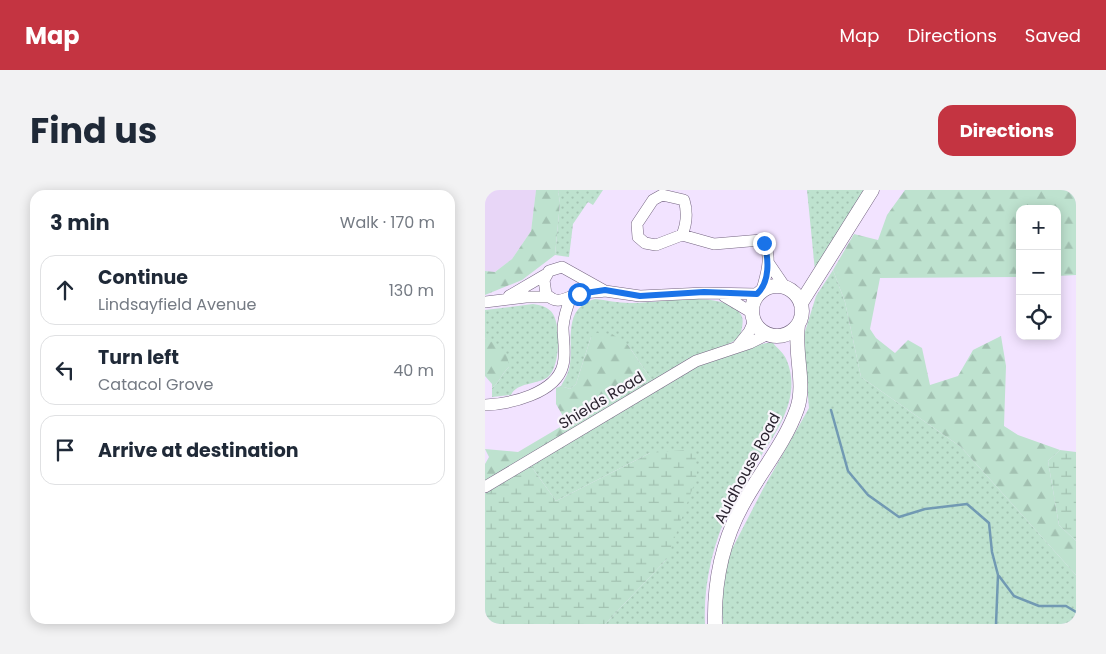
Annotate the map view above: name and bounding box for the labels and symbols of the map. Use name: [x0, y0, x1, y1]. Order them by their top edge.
route end: [753, 232, 776, 255]
route start: [568, 283, 591, 306]
street label: Shields Road: [554, 366, 648, 434]
street label: Auldhouse Road: [709, 409, 785, 527]

